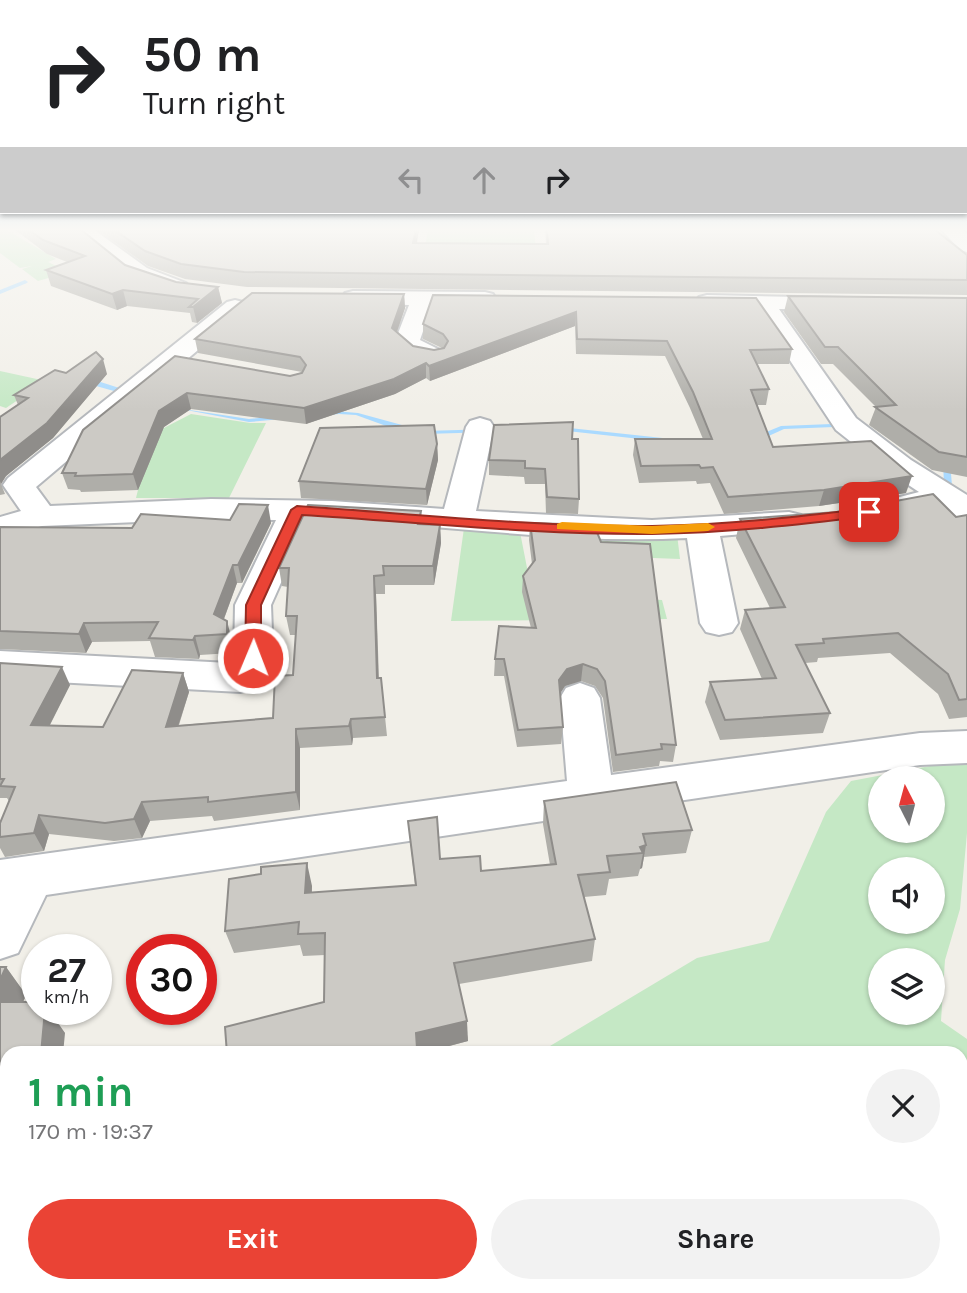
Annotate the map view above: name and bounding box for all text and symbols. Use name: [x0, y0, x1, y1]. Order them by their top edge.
text: 50 m: [143, 26, 261, 83]
icon: right: [28, 28, 119, 119]
text: Turn right: [143, 85, 285, 122]
icon: left: [392, 161, 430, 199]
icon: ahead: [465, 161, 503, 199]
icon: right: [538, 161, 576, 199]
pin: [839, 482, 899, 542]
icon: arrive: [850, 493, 888, 531]
position arrow: [216, 621, 290, 695]
north arrow: [868, 766, 945, 844]
map controls: [868, 766, 945, 1025]
button: sound: [868, 857, 945, 934]
speed limit sign: 30: [126, 934, 217, 1025]
button: layers: [868, 948, 945, 1025]
text: 27: [47, 950, 86, 991]
text: km/h: [44, 986, 89, 1008]
text: 1 min: [28, 1067, 133, 1117]
button: close: [866, 1069, 940, 1143]
text: 170 m · 19:37: [28, 1118, 153, 1145]
button: Exit: [28, 1199, 477, 1279]
button: Share: [491, 1199, 940, 1279]

